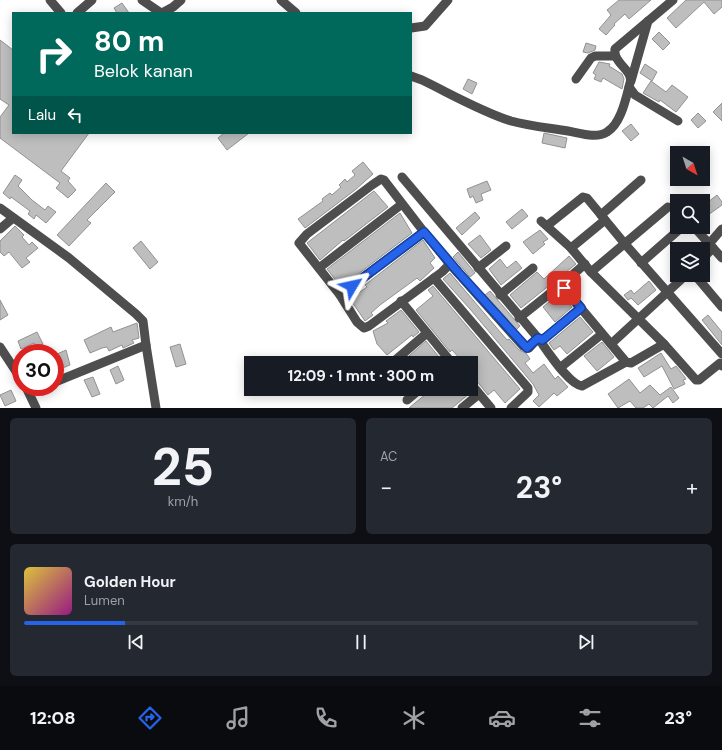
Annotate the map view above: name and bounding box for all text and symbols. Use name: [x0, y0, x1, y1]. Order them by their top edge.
text: 80 m: [94, 23, 164, 60]
icon: right: [28, 28, 80, 80]
text: Belok kanan: [94, 59, 193, 83]
icon: left: [64, 104, 86, 126]
text: Lalu: [28, 105, 56, 125]
north arrow: [670, 146, 710, 186]
map controls: [670, 146, 710, 282]
button: search: [670, 194, 710, 234]
button: layers: [670, 242, 710, 282]
position arrow: [331, 265, 373, 307]
pin: [547, 271, 581, 305]
icon: arrive: [553, 277, 575, 299]
speed limit sign: 30: [12, 344, 64, 396]
text: 12:09 · 1 mnt · 300 m: [288, 366, 434, 386]
text: 25: [152, 433, 214, 501]
text: AC: [380, 448, 397, 465]
text: 23°: [516, 468, 562, 507]
text: −: [380, 473, 392, 502]
text: +: [686, 473, 698, 502]
text: km/h: [168, 493, 198, 510]
text: Golden Hour: [84, 572, 176, 592]
text: Lumen: [84, 592, 125, 609]
icon: previous: [125, 631, 147, 653]
icon: pause: [350, 631, 372, 653]
icon: next: [575, 631, 597, 653]
icon: directions: [136, 704, 164, 732]
icon: music: [224, 704, 252, 732]
icon: phone: [312, 704, 340, 732]
icon: climate: [400, 704, 428, 732]
icon: car: [488, 704, 516, 732]
icon: filters: [576, 704, 604, 732]
text: 12:08: [30, 706, 76, 730]
text: 23°: [664, 706, 692, 730]

